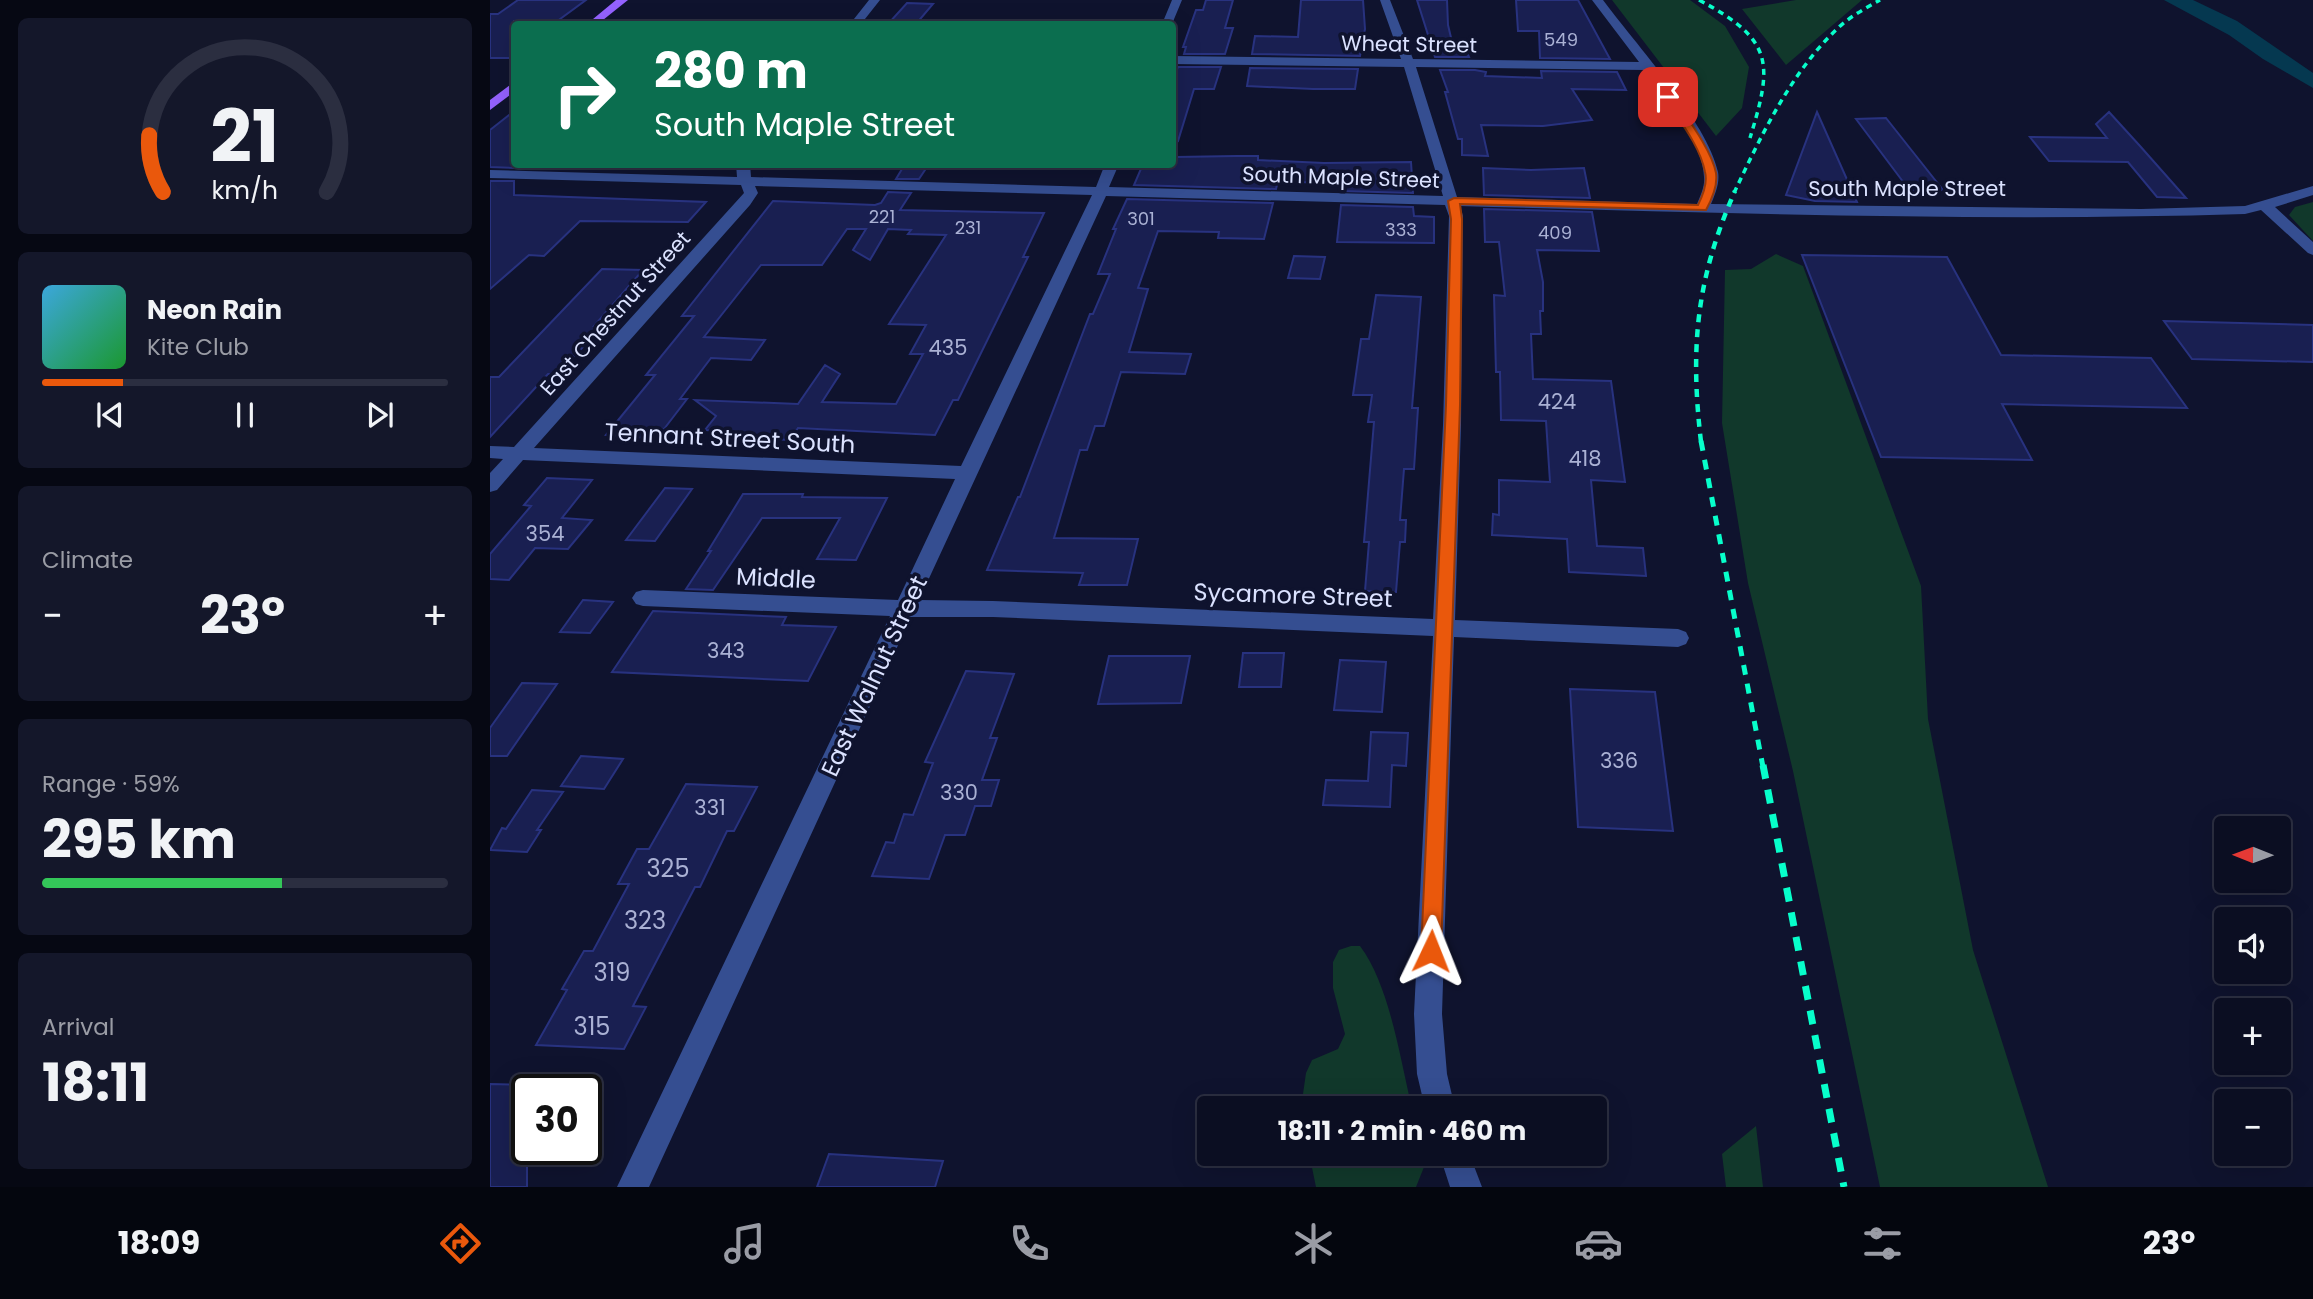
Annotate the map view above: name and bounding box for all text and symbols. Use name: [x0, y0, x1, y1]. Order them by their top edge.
house number: 549: [1544, 27, 1578, 52]
street label: Wheat Street: [1341, 28, 1477, 60]
text: 280 m: [654, 37, 808, 105]
icon: right: [539, 49, 630, 140]
pin: [1638, 67, 1698, 127]
icon: arrive: [1649, 78, 1687, 116]
text: 21: [211, 86, 279, 187]
text: South Maple Street: [654, 102, 955, 147]
street label: South Maple Street: [1242, 159, 1440, 195]
text: km/h: [212, 173, 278, 208]
street label: South Maple Street: [1808, 174, 2006, 203]
house number: 221: [869, 204, 895, 229]
house number: 301: [1127, 206, 1155, 231]
house number: 231: [955, 215, 981, 240]
house number: 333: [1385, 217, 1417, 242]
house number: 409: [1538, 220, 1572, 245]
street label: East Chestnut Street: [533, 224, 697, 402]
text: Neon Rain: [147, 292, 282, 328]
text: Kite Club: [147, 331, 249, 363]
house number: 435: [929, 333, 967, 362]
house number: 424: [1538, 387, 1576, 416]
icon: previous: [91, 396, 129, 434]
icon: pause: [226, 396, 264, 434]
icon: next: [361, 396, 399, 434]
street label: Tennant Street South: [604, 415, 856, 461]
house number: 418: [1568, 444, 1602, 473]
house number: 354: [526, 519, 564, 548]
text: Climate: [42, 544, 133, 576]
street label: Middle: [735, 559, 817, 597]
street label: East Walnut Street: [813, 570, 935, 782]
street label: Sycamore Street: [1193, 575, 1393, 615]
text: 23°: [200, 579, 285, 652]
text: −: [42, 589, 63, 642]
text: +: [422, 589, 448, 642]
house number: 343: [707, 636, 745, 665]
house number: 336: [1600, 746, 1638, 775]
text: Range · 59%: [42, 768, 180, 800]
house number: 330: [940, 778, 978, 807]
house number: 331: [694, 793, 726, 822]
text: 295 km: [42, 803, 236, 876]
north arrow: [2214, 816, 2291, 892]
map controls: [2214, 816, 2291, 1166]
house number: 325: [646, 852, 690, 885]
house number: 323: [624, 904, 666, 937]
button: sound: [2214, 907, 2291, 984]
position arrow: [1394, 914, 1468, 988]
house number: 319: [594, 956, 630, 989]
button: +: [2214, 998, 2291, 1075]
house number: 315: [574, 1010, 610, 1043]
text: Arrival: [42, 1011, 114, 1043]
text: 18:11: [42, 1046, 149, 1119]
speed limit sign: 30: [511, 1074, 602, 1165]
button: −: [2214, 1089, 2291, 1166]
text: 18:11 · 2 min · 460 m: [1278, 1113, 1526, 1149]
icon: directions: [436, 1219, 485, 1268]
icon: music: [720, 1219, 769, 1268]
icon: phone: [1005, 1219, 1054, 1268]
icon: climate: [1289, 1219, 1338, 1268]
icon: car: [1574, 1219, 1623, 1268]
icon: filters: [1858, 1219, 1907, 1268]
text: 18:09: [118, 1220, 200, 1265]
text: 23°: [2143, 1220, 2195, 1265]

